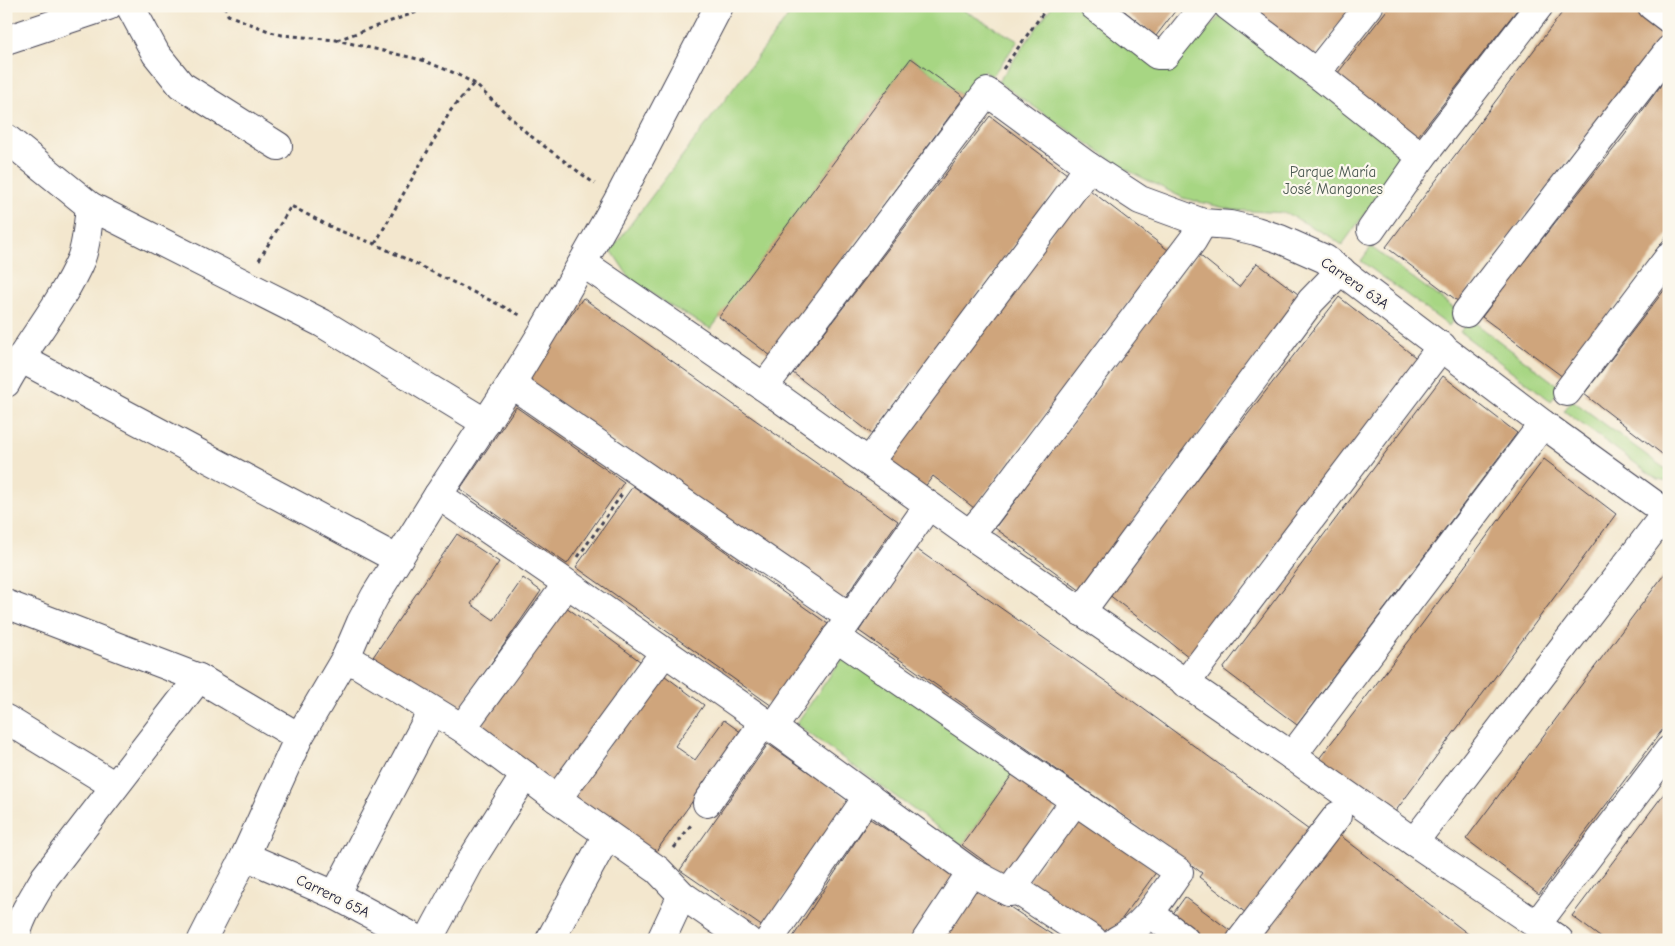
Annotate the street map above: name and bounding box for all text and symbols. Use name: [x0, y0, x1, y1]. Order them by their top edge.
park label: Parque María José Mangones: [1283, 163, 1383, 198]
street label: Carrera 63A: [1318, 253, 1393, 313]
street label: Carrera 65A: [293, 870, 373, 922]

